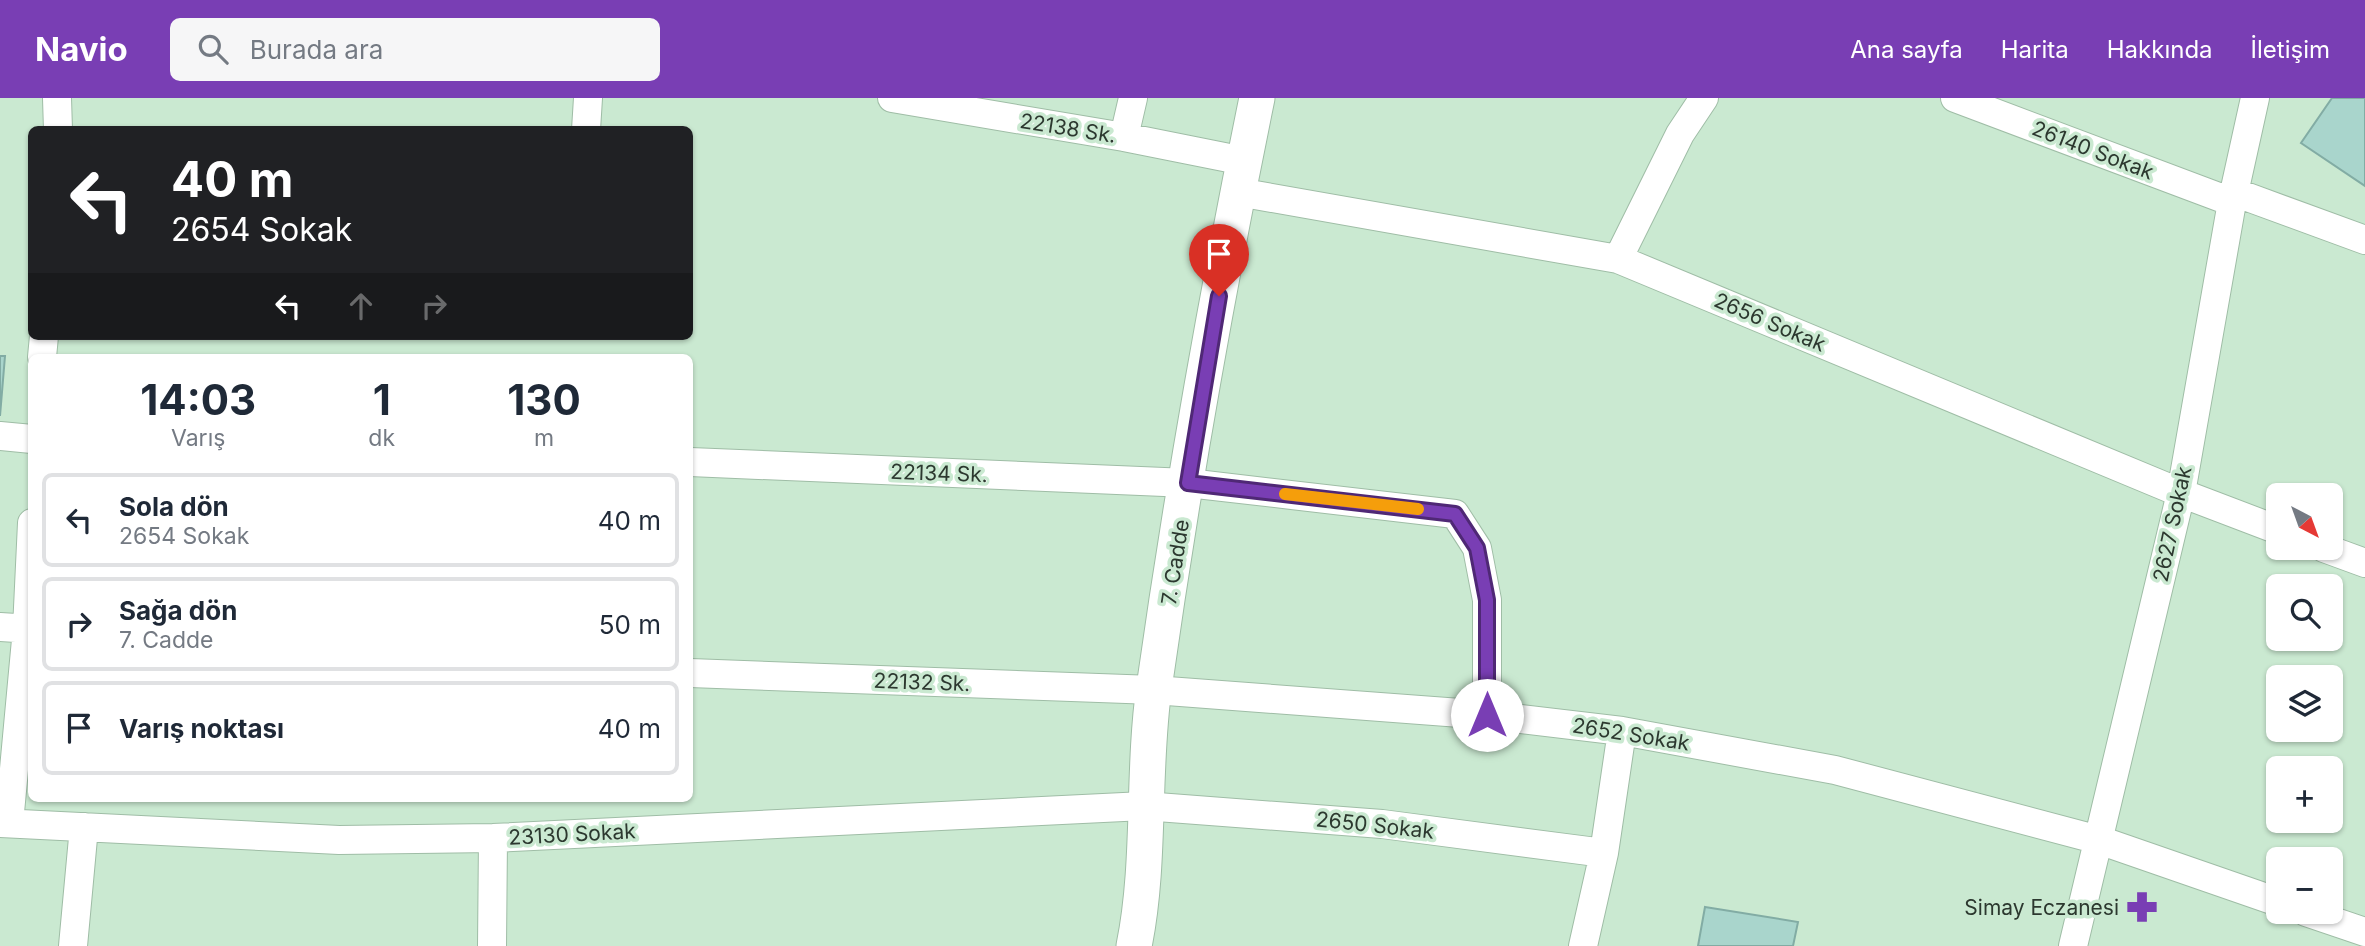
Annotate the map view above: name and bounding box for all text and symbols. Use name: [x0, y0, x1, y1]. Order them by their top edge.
search box: [170, 18, 660, 81]
text: Navio: [35, 29, 128, 69]
icon: search: [194, 30, 232, 68]
text: Burada ara: [250, 34, 383, 65]
text: Ana sayfa: [1850, 35, 1963, 64]
text: Harita: [2001, 35, 2069, 64]
text: Hakkında: [2107, 35, 2213, 64]
text: İletişim: [2251, 35, 2330, 64]
street label: 22138 Sk.: [1018, 108, 1118, 148]
street label: 26140 Sokak: [2029, 115, 2158, 185]
text: 40 m: [171, 150, 294, 209]
icon: left: [56, 154, 147, 245]
text: 2654 Sokak: [171, 210, 352, 249]
pin: [1189, 224, 1249, 296]
icon: arrive: [1200, 235, 1238, 273]
icon: left: [269, 287, 307, 325]
icon: ahead: [342, 287, 380, 325]
icon: right: [415, 287, 453, 325]
street label: 2656 Sokak: [1711, 287, 1830, 357]
text: 14:03: [140, 374, 256, 425]
text: 1: [373, 374, 391, 425]
text: 130: [507, 374, 581, 425]
text: Varış: [171, 424, 225, 452]
text: dk: [368, 424, 395, 452]
text: m: [534, 424, 554, 452]
street label: 22134 Sk.: [890, 459, 988, 487]
street label: 2627 Sokak: [2148, 464, 2197, 584]
north arrow: [2266, 483, 2343, 560]
map controls: [2266, 483, 2343, 924]
text: Sola dön: [119, 491, 229, 522]
icon: left: [60, 501, 98, 539]
text: 40 m: [598, 505, 661, 536]
street label: 7. Cadde: [1156, 517, 1194, 607]
text: 2654 Sokak: [119, 522, 249, 550]
button: search: [2266, 574, 2343, 651]
text: Sağa dön: [119, 595, 237, 626]
icon: right: [60, 605, 98, 643]
text: 50 m: [599, 609, 661, 640]
text: 7. Cadde: [119, 626, 214, 654]
button: layers: [2266, 665, 2343, 742]
street label: 22132 Sk.: [873, 668, 971, 696]
position arrow: [1450, 678, 1524, 752]
icon: arrive: [60, 709, 98, 747]
street label: 2652 Sokak: [1571, 712, 1692, 756]
text: Varış noktası: [119, 713, 284, 744]
text: 40 m: [598, 713, 661, 744]
button: +: [2266, 756, 2343, 833]
street label: 2650 Sokak: [1315, 806, 1436, 844]
street label: 23130 Sokak: [508, 818, 637, 850]
button: −: [2266, 847, 2343, 924]
pharmacy icon: Simay Eczanesi: [2125, 890, 2159, 924]
place label: Simay Eczanesi: [1964, 895, 2119, 920]

